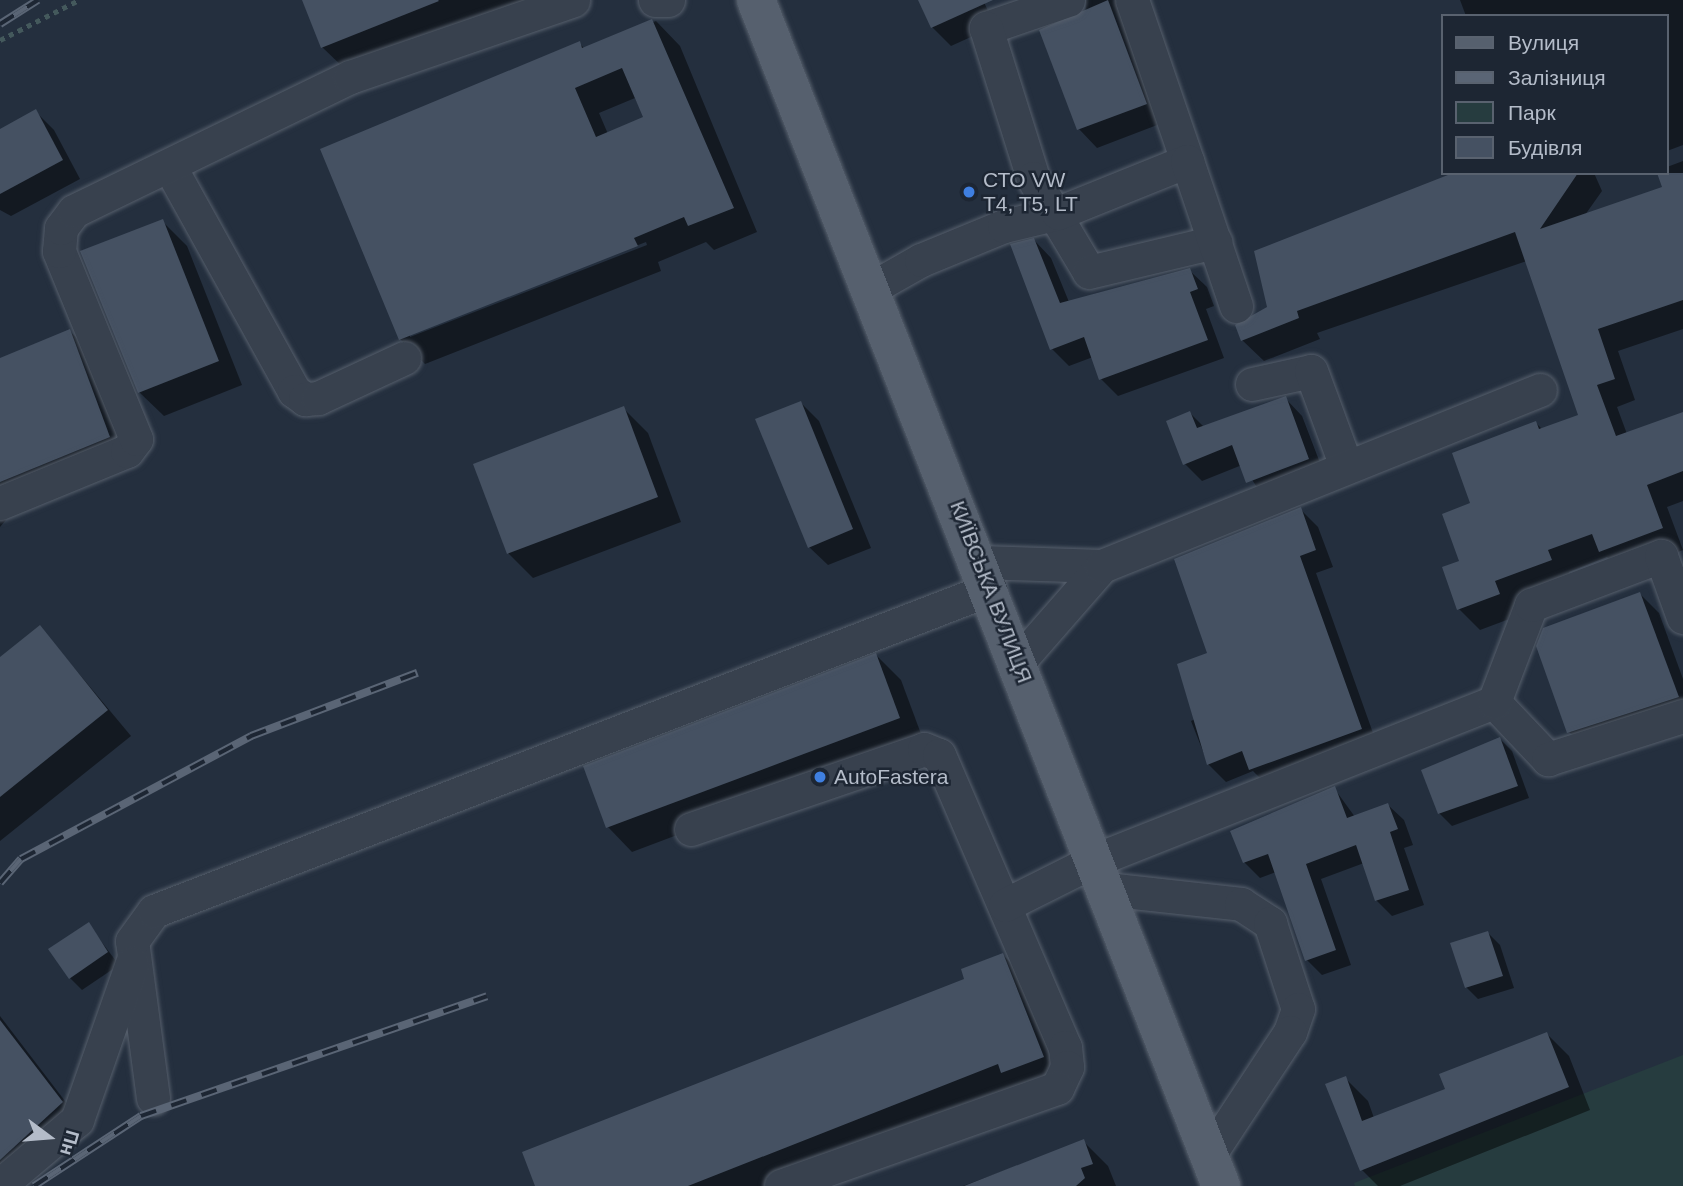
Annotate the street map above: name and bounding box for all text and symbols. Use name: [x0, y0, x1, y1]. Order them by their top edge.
legend: [1442, 14, 1669, 175]
text: Вулиця: [1508, 31, 1579, 54]
text: Залізниця: [1508, 66, 1606, 89]
text: Парк: [1508, 101, 1556, 124]
text: Будівля: [1508, 136, 1582, 159]
place label: СТО VW T4, T5, LT: [983, 167, 1078, 217]
marker: СТО VW T4, T5, LT: [961, 184, 977, 200]
street label: КИЇВСЬКА ВУЛИЦЯ: [945, 497, 1037, 687]
place label: AutoFastera: [834, 764, 948, 790]
marker: AutoFastera: [812, 769, 828, 785]
north arrow: [14, 1102, 84, 1172]
text: Пн: [56, 1128, 83, 1158]

